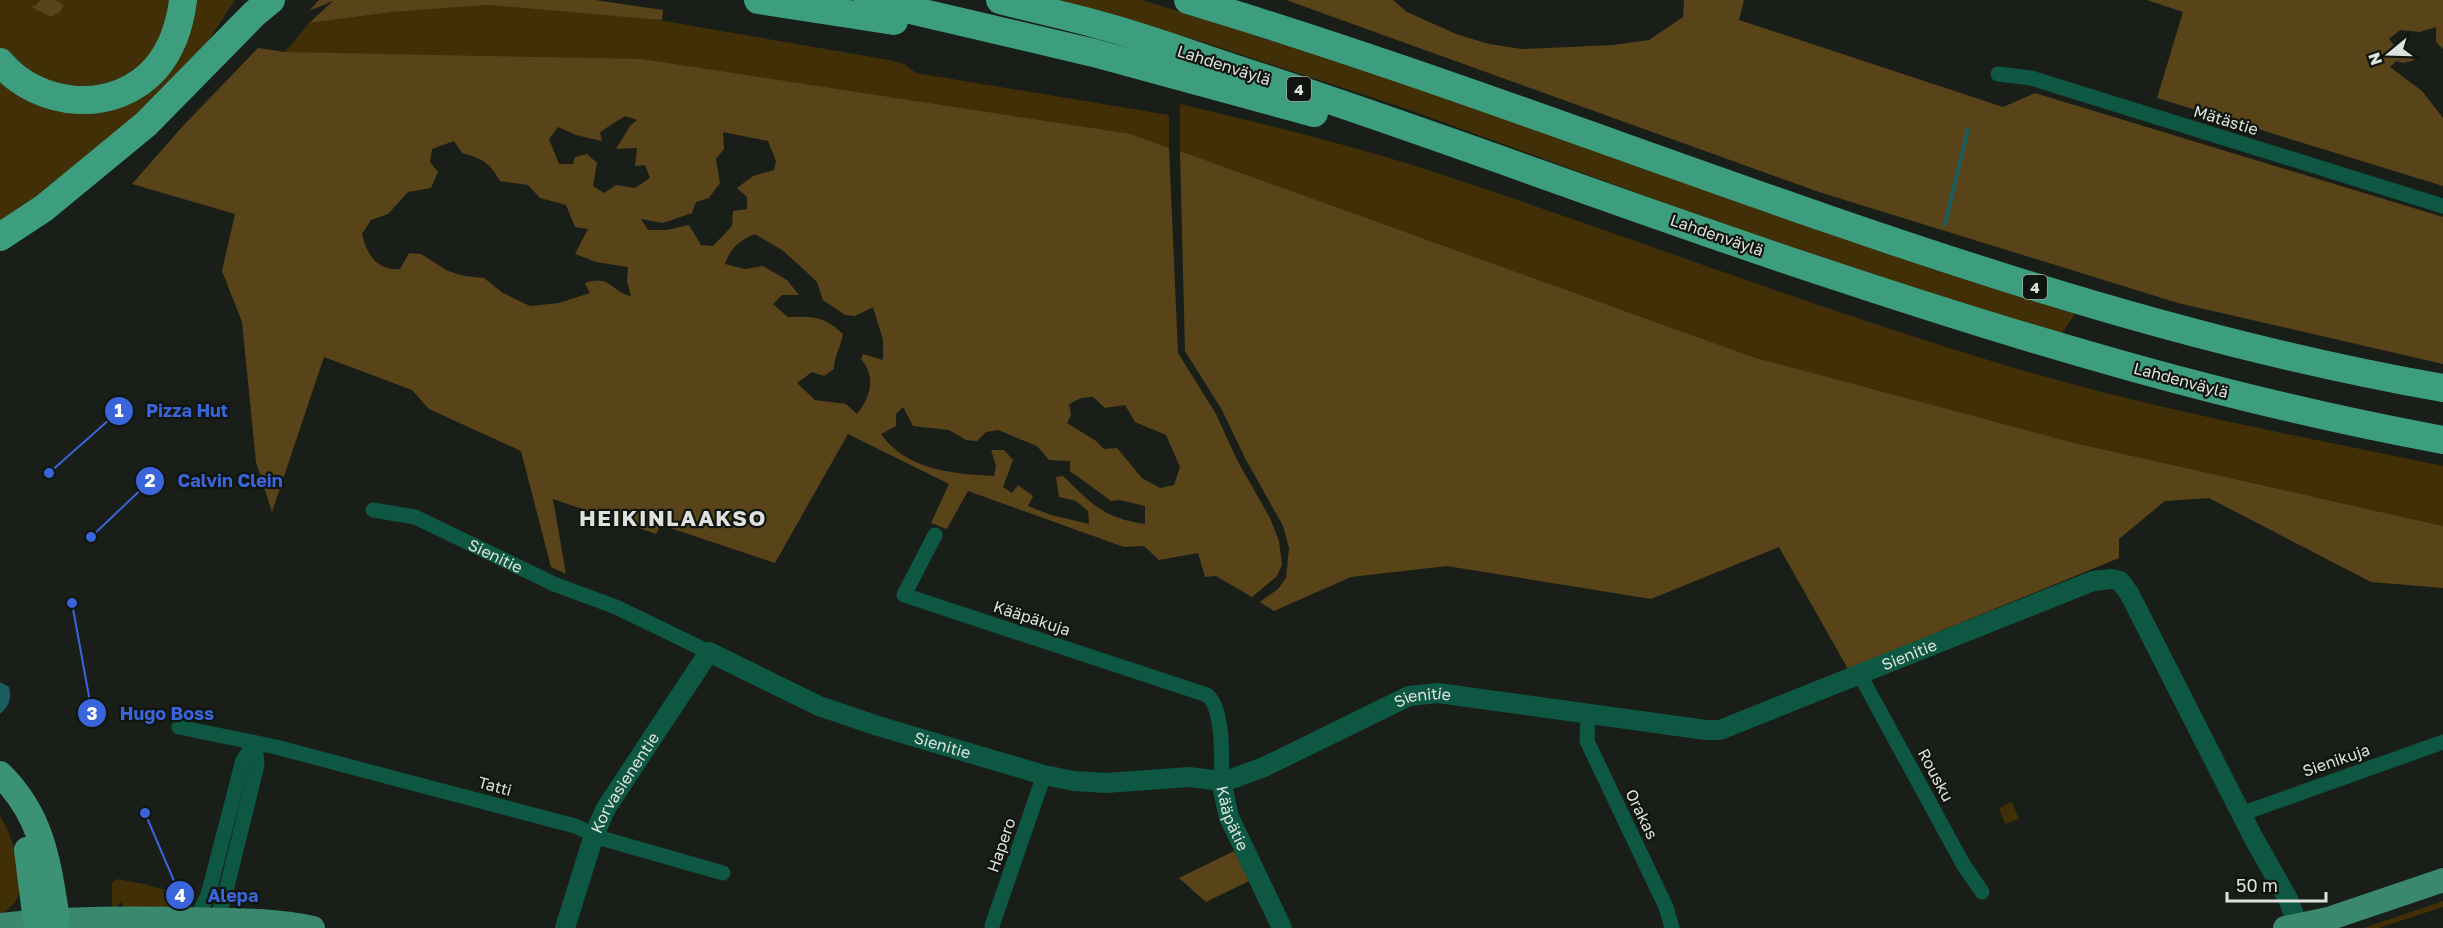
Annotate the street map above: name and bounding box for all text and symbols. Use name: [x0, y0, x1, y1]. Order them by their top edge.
north arrow: [2359, 24, 2419, 84]
street label: Lahdenväylä: [1175, 40, 1273, 90]
text: N: [2363, 50, 2386, 68]
road number: 4: [1287, 77, 1311, 101]
street label: Mätästie: [2191, 101, 2261, 139]
street label: Lahdenväylä: [1668, 210, 1766, 260]
road number: 4: [2023, 275, 2047, 299]
street label: Lahdenväylä: [2131, 358, 2231, 402]
callout: Pizza Hut: [104, 393, 240, 429]
text: 1: [114, 399, 124, 421]
text: Pizza Hut: [146, 399, 228, 421]
callout: Calvin Clein: [135, 463, 294, 499]
text: 2: [145, 469, 156, 491]
text: Calvin Clein: [177, 469, 283, 491]
district label: HEIKINLAAKSO: [579, 504, 767, 531]
street label: Sienitie: [465, 534, 526, 577]
street label: Kääpäkuja: [991, 596, 1073, 640]
street label: Sienitie: [1878, 634, 1940, 675]
street label: Sienitie: [1391, 683, 1452, 712]
callout: Hugo Boss: [77, 695, 226, 731]
text: 3: [87, 702, 98, 724]
text: Hugo Boss: [120, 702, 214, 724]
street label: Sienitie: [912, 727, 973, 763]
street label: Korvasienentie: [586, 728, 663, 836]
street label: Sienikuja: [2300, 739, 2372, 781]
street label: Rousku: [1914, 745, 1958, 805]
street label: Tatti: [476, 772, 514, 800]
street label: Kääpätie: [1212, 784, 1254, 854]
street label: Orakas: [1621, 786, 1663, 842]
street label: Hapero: [982, 815, 1020, 875]
scale bar: [2227, 865, 2326, 903]
text: 50 m: [2236, 874, 2278, 896]
callout: Alepa: [165, 877, 270, 913]
text: 4: [174, 884, 186, 906]
text: Alepa: [208, 884, 258, 906]

